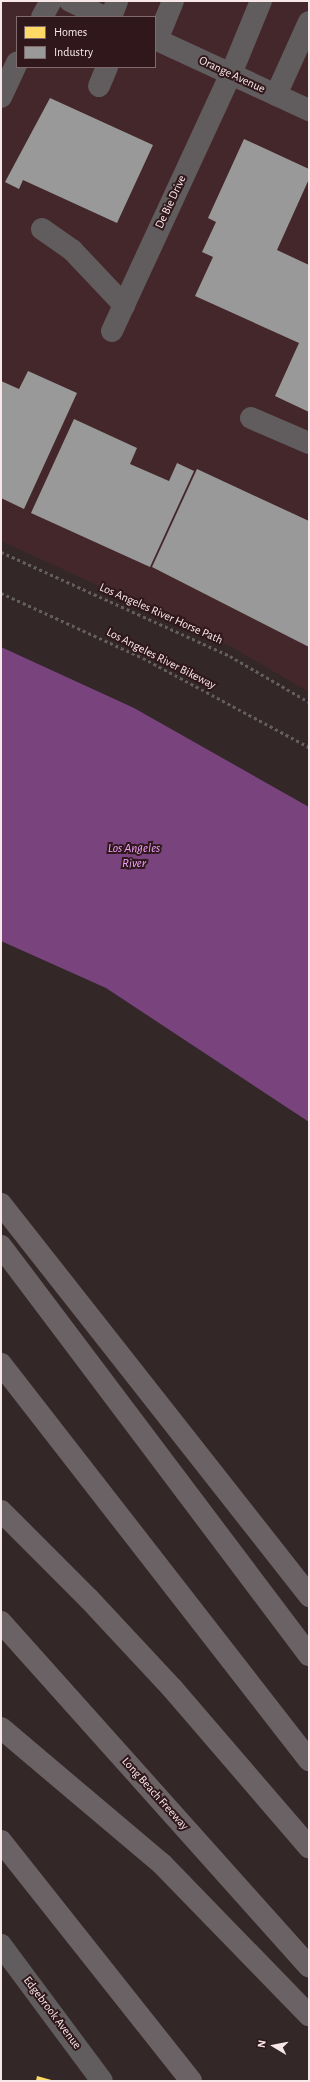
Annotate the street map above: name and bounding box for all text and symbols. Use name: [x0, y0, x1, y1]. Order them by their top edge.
legend: [16, 16, 156, 68]
text: Homes: [54, 26, 87, 38]
text: Industry: [54, 46, 93, 58]
street label: Orange Avenue: [197, 53, 267, 97]
street label: De Bie Drive: [152, 173, 190, 231]
street label: Los Angeles River Horse Path: [97, 580, 225, 648]
street label: Los Angeles River Bikeway: [104, 625, 218, 693]
water label: Los Angeles River: [108, 842, 160, 873]
street label: Long Beach Freeway: [119, 1755, 191, 1833]
street label: Edgebrook Avenue: [20, 1974, 84, 2052]
north arrow: [254, 2026, 294, 2066]
text: N: [256, 2039, 268, 2049]

